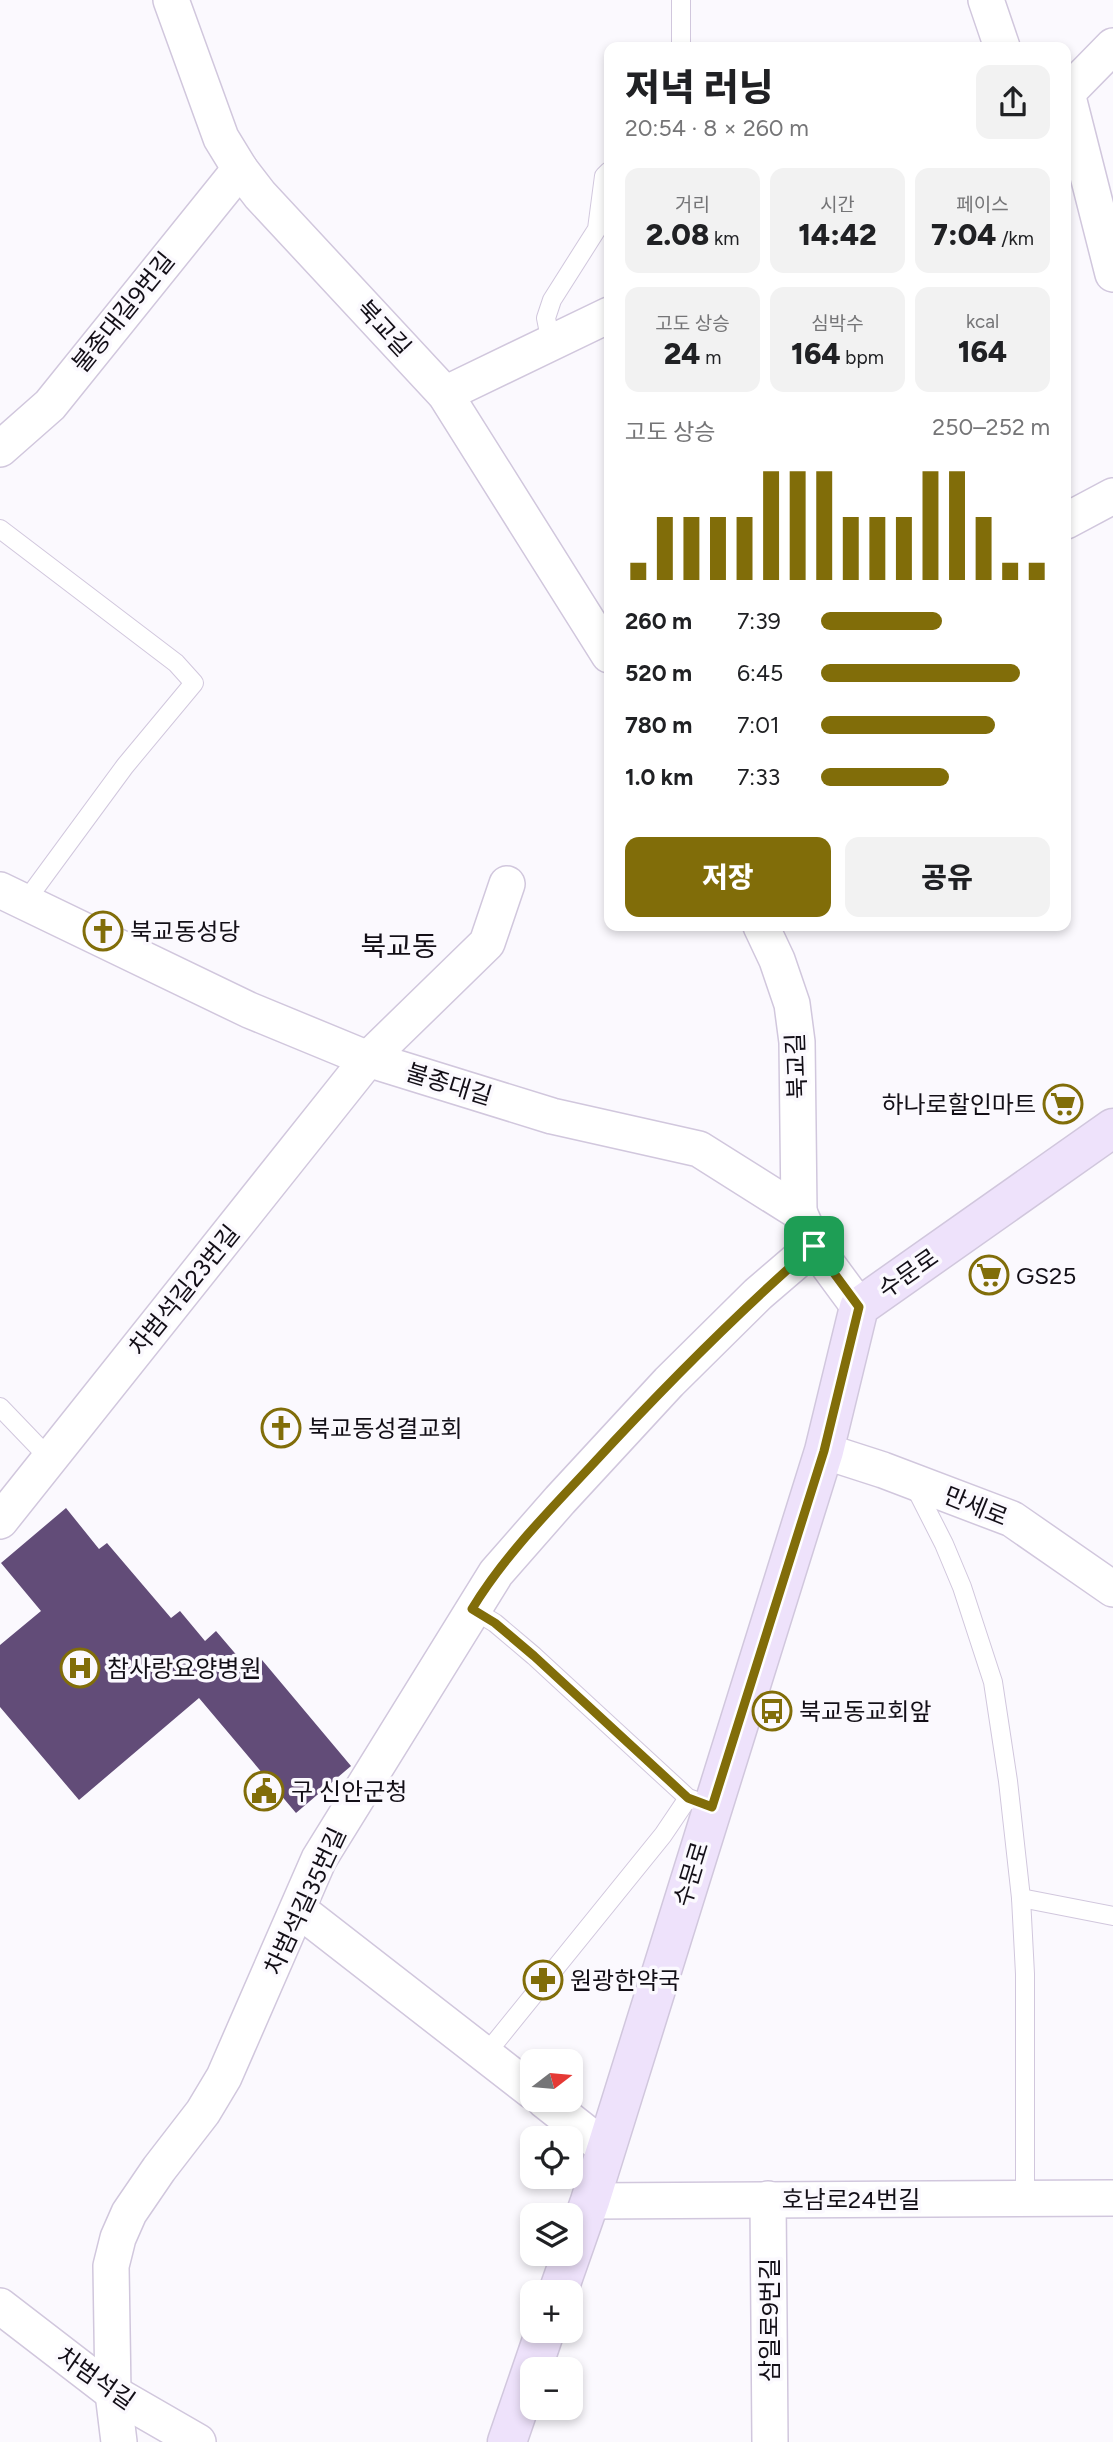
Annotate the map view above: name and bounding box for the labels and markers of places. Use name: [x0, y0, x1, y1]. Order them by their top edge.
church icon: 북교동성당: [82, 910, 124, 952]
place label: 북교동성당: [130, 917, 240, 946]
supermarket icon: 하나로할인마트: [1042, 1083, 1084, 1125]
place label: 하나로할인마트: [881, 1090, 1036, 1119]
pin: [784, 1216, 844, 1276]
supermarket icon: GS25: [968, 1254, 1010, 1296]
place label: GS25: [1016, 1261, 1076, 1290]
church icon: 북교동성결교회: [260, 1407, 302, 1449]
place label: 북교동성결교회: [308, 1414, 463, 1443]
hospital icon: 참사랑요양병원: [59, 1647, 101, 1689]
place label: 참사랑요양병원: [107, 1654, 262, 1683]
bus stop icon: 북교동교회앞: [751, 1690, 793, 1732]
place label: 북교동교회앞: [799, 1697, 931, 1726]
public building icon: 구 신안군청: [243, 1770, 285, 1812]
place label: 구 신안군청: [291, 1777, 407, 1806]
pharmacy icon: 원광한약국: [522, 1959, 564, 2001]
place label: 원광한약국: [570, 1966, 680, 1995]

